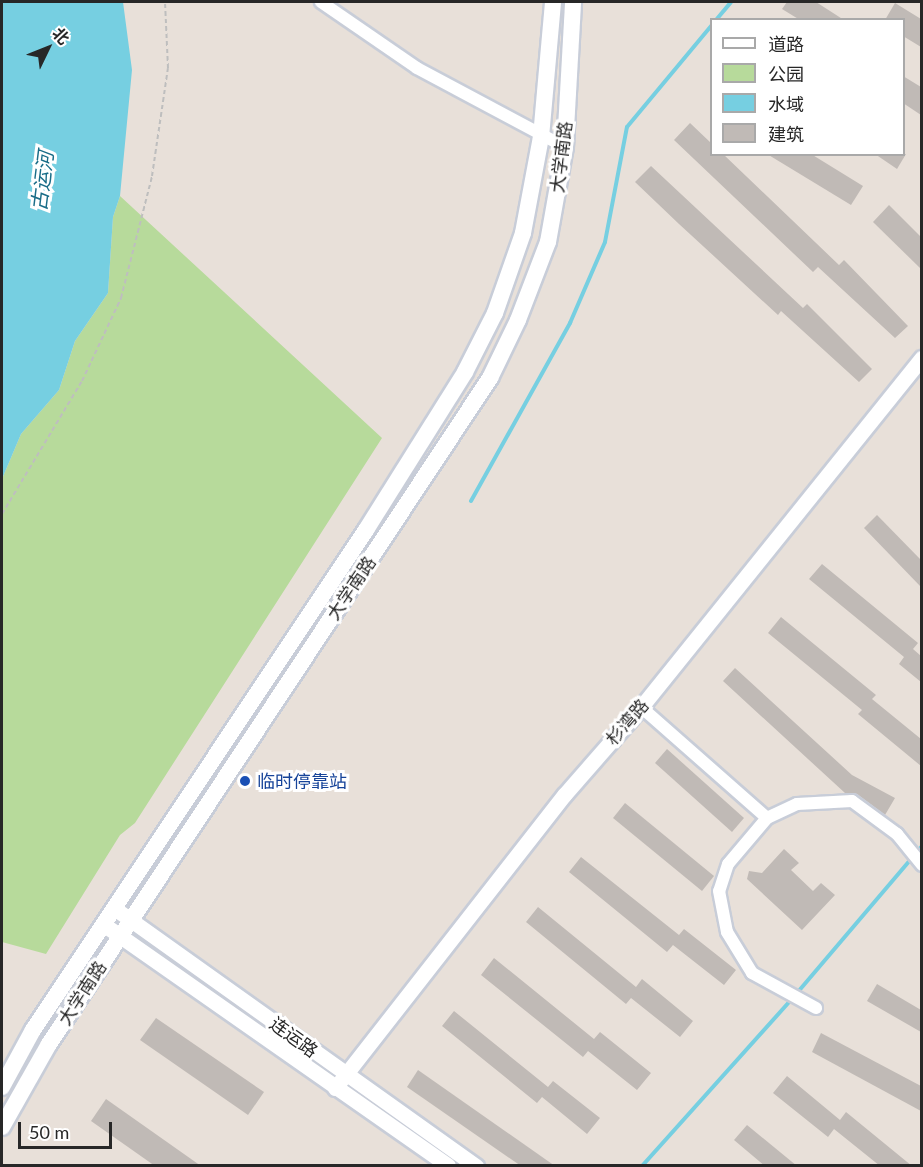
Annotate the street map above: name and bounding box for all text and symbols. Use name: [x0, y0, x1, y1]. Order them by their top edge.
north arrow: [18, 18, 78, 78]
legend: [710, 18, 905, 156]
text: 北: [49, 23, 74, 48]
text: 道路: [768, 33, 804, 55]
text: 公园: [768, 63, 804, 85]
text: 水域: [768, 93, 804, 115]
street label: 大学南路: [546, 120, 576, 194]
text: 建筑: [768, 123, 804, 145]
water label: 古运河: [26, 150, 58, 212]
street label: 大学南路: [322, 552, 380, 624]
street label: 杉湾路: [601, 695, 653, 749]
place label: 临时停靠站: [257, 770, 347, 792]
marker: 临时停靠站: [238, 774, 252, 788]
street label: 大学南路: [53, 957, 111, 1029]
street label: 连运路: [266, 1012, 322, 1062]
scale bar: [21, 1110, 116, 1148]
text: 50 m: [29, 1121, 69, 1143]

